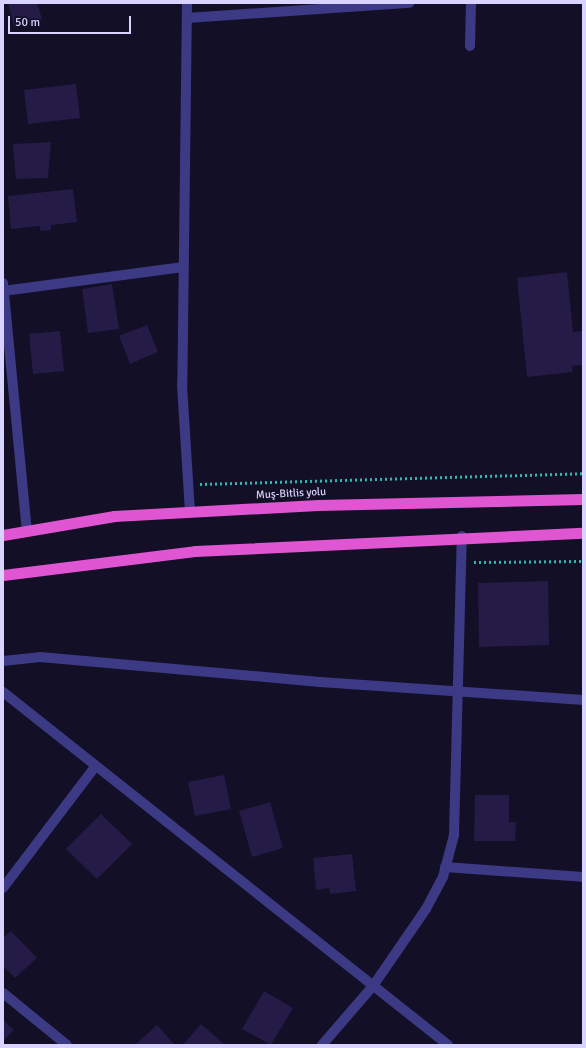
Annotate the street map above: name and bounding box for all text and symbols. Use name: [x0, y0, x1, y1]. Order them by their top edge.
scale bar: [10, 8, 133, 34]
text: 50 m: [15, 15, 40, 30]
street label: Muş-Bitlis yolu: [256, 486, 326, 502]

